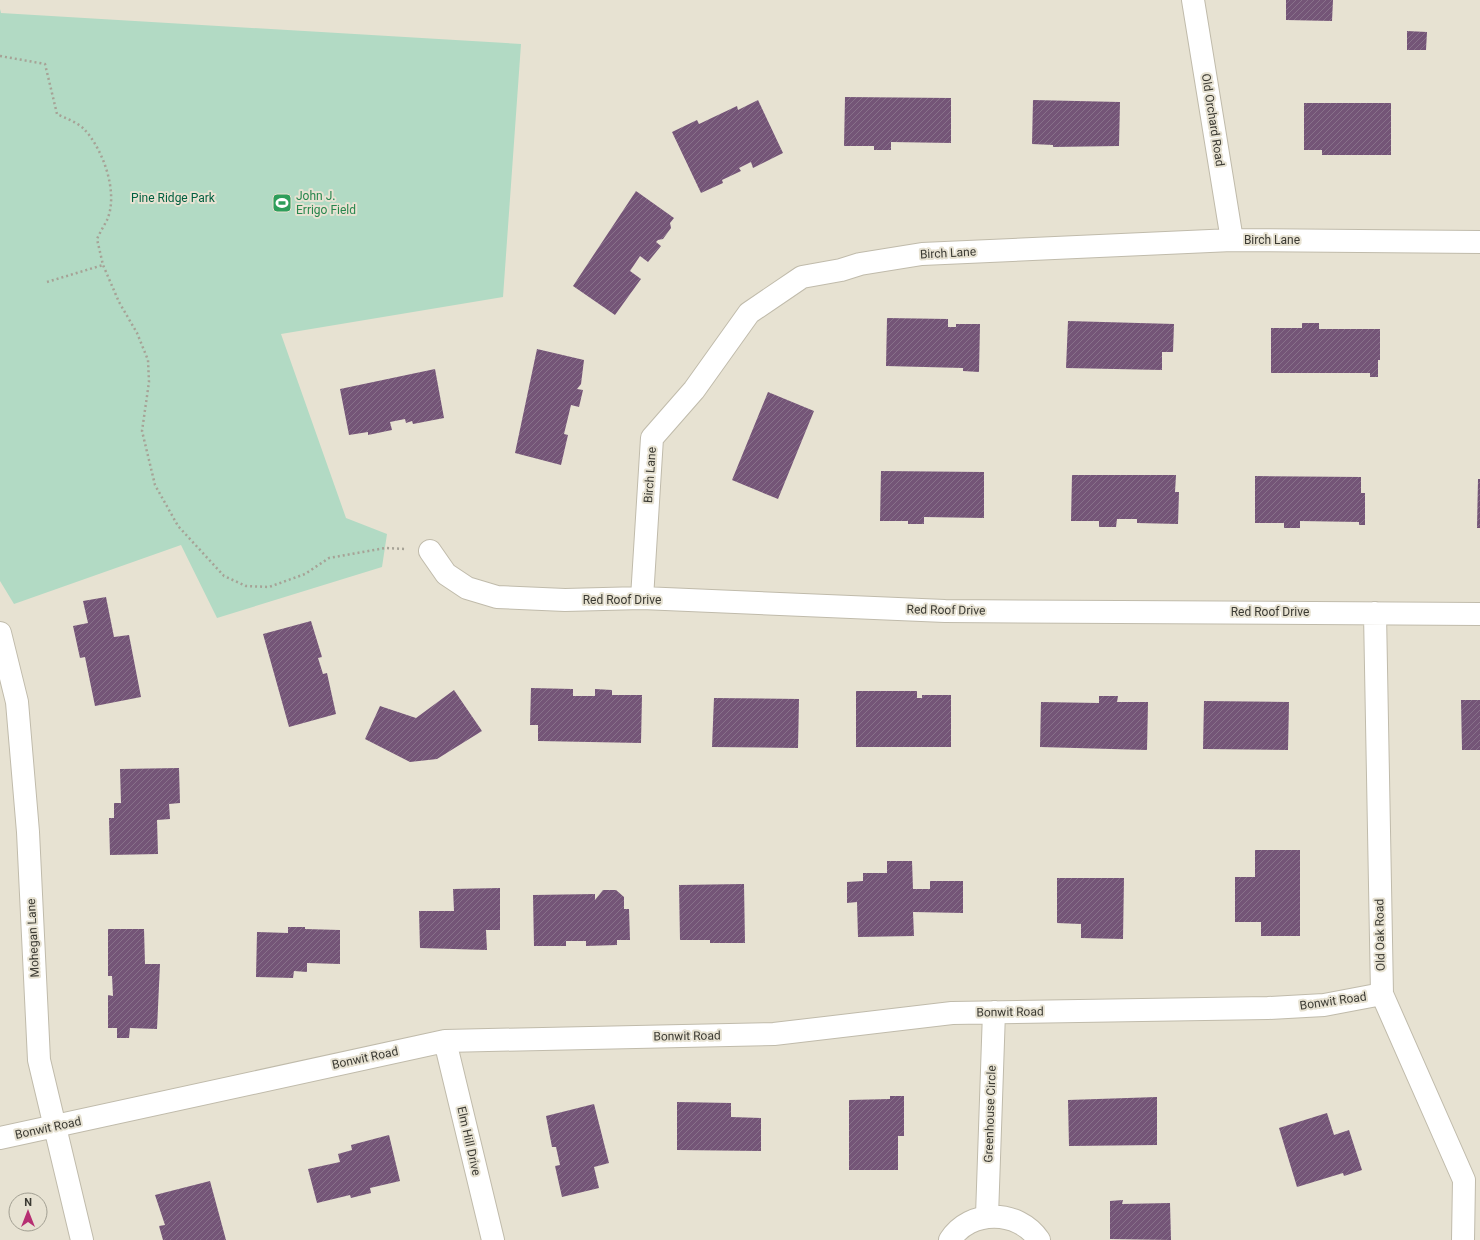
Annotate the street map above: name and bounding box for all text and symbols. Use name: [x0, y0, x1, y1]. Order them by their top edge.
street label: Old Orchard Road: [1199, 73, 1227, 167]
place label: John J. Errigo Field: [296, 189, 356, 217]
park label: Pine Ridge Park: [131, 191, 216, 205]
sports icon: John J. Errigo Field: [271, 192, 293, 214]
street label: Birch Lane: [1244, 233, 1300, 247]
street label: Birch Lane: [920, 245, 976, 261]
street label: Birch Lane: [641, 446, 659, 504]
street label: Red Roof Drive: [583, 593, 661, 607]
street label: Red Roof Drive: [907, 602, 985, 618]
street label: Red Roof Drive: [1231, 605, 1309, 619]
street label: Mohegan Lane: [24, 898, 42, 978]
street label: Old Oak Road: [1372, 899, 1388, 971]
street label: Bonwit Road: [1299, 989, 1367, 1013]
street label: Bonwit Road: [976, 1004, 1044, 1020]
street label: Bonwit Road: [653, 1028, 721, 1044]
street label: Bonwit Road: [331, 1044, 399, 1072]
street label: Greenhouse Circle: [981, 1065, 999, 1163]
street label: Elm Hill Drive: [454, 1105, 484, 1177]
street label: Bonwit Road: [14, 1114, 82, 1142]
north arrow: [8, 1192, 48, 1232]
text: N: [24, 1196, 32, 1209]

